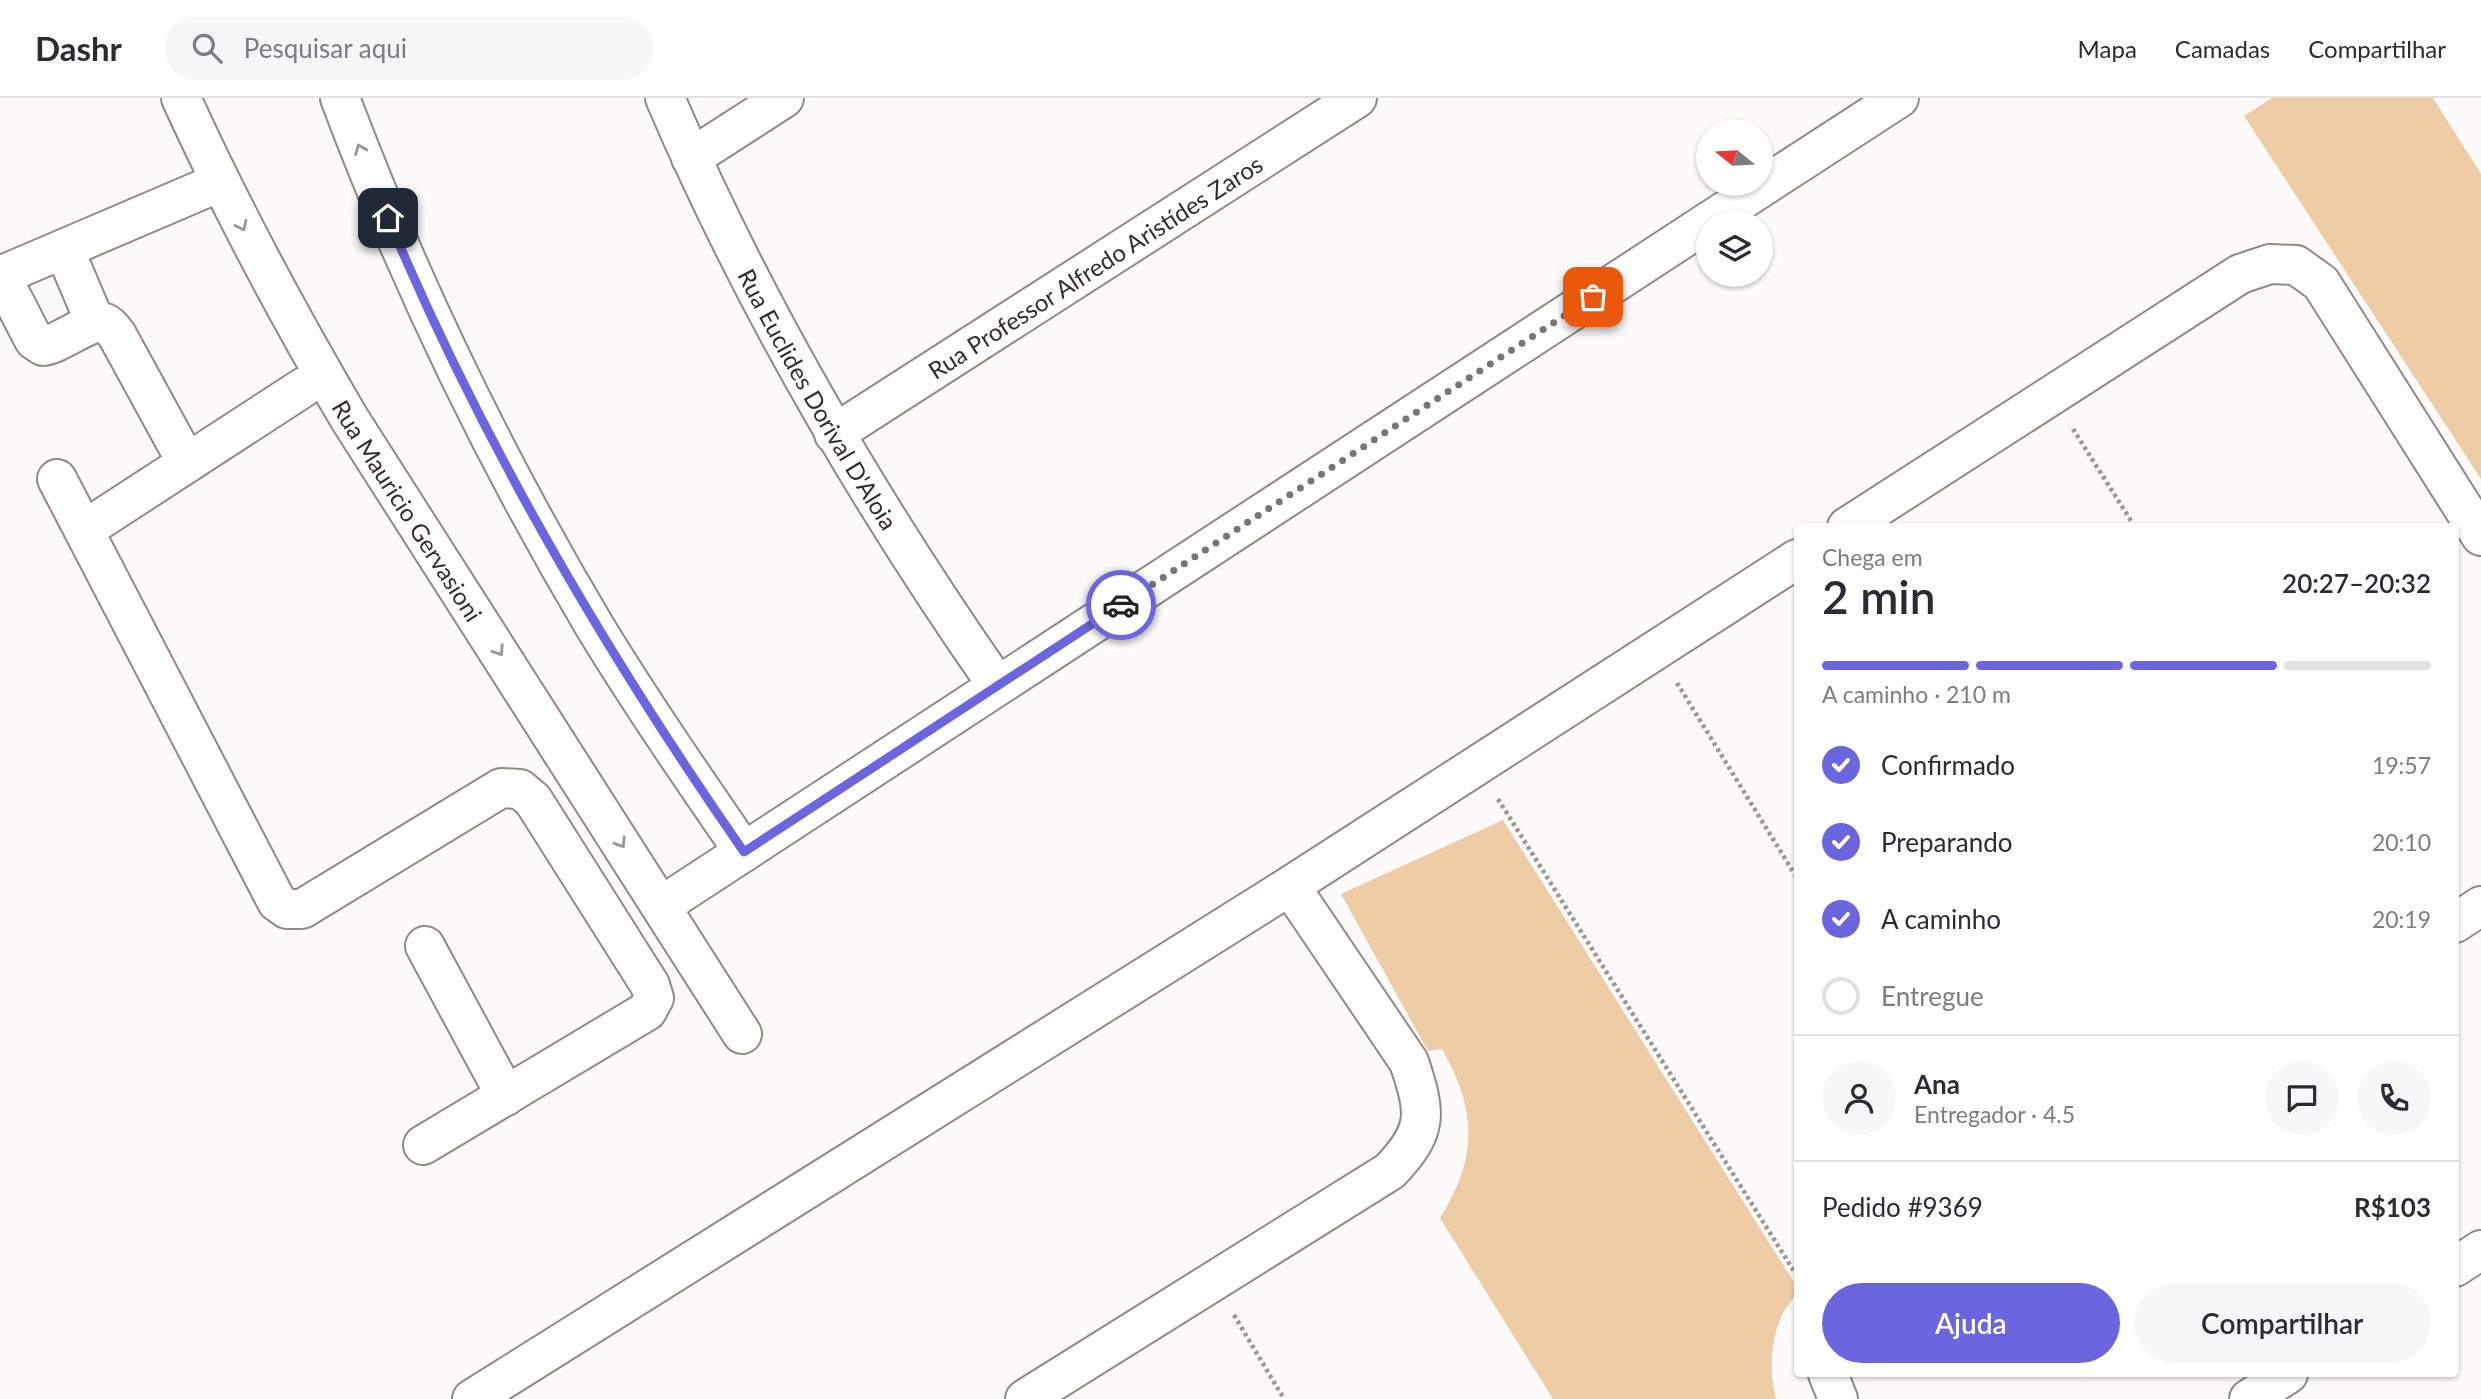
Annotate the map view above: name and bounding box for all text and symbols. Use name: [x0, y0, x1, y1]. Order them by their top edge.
search box: [164, 17, 654, 80]
text: Dashr: [35, 28, 122, 68]
icon: search: [188, 29, 226, 67]
text: Pesquisar aqui: [244, 32, 407, 64]
text: Mapa: [2078, 34, 2137, 63]
text: Camadas: [2175, 34, 2270, 63]
text: Compartilhar: [2308, 34, 2446, 63]
north arrow: [1696, 119, 1773, 196]
map controls: [1696, 119, 1773, 287]
one-way arrow: [354, 144, 368, 156]
street label: Rua Professor Alfredo Aristídes Zaros: [922, 148, 1267, 384]
pin: [358, 188, 418, 248]
icon: home: [369, 199, 407, 237]
button: layers: [1696, 210, 1773, 287]
one-way arrow: [233, 219, 247, 231]
street label: Rua Euclides Dorival D'Aloia: [733, 264, 904, 535]
pin: [1563, 267, 1623, 327]
icon: bag: [1574, 278, 1612, 316]
street label: Rua Mauricio Gervasioni: [327, 394, 489, 626]
text: Chega em: [1822, 543, 1923, 571]
text: 20:27–20:32: [2282, 567, 2431, 599]
text: 2 min: [1822, 569, 1936, 624]
courier: [1086, 570, 1156, 640]
icon: car: [1102, 586, 1140, 624]
one-way arrow: [490, 644, 503, 657]
text: A caminho · 210 m: [1822, 680, 2011, 708]
icon: check: [1822, 746, 1860, 784]
text: Confirmado: [1881, 749, 2015, 781]
text: 19:57: [2372, 751, 2431, 779]
icon: check: [1822, 823, 1860, 861]
text: Preparando: [1881, 826, 2013, 858]
text: 20:10: [2372, 828, 2431, 856]
one-way arrow: [613, 836, 626, 849]
icon: check: [1822, 900, 1860, 938]
text: A caminho: [1881, 903, 2001, 935]
text: 20:19: [2372, 905, 2431, 933]
text: Entregue: [1881, 980, 1984, 1012]
button: person: [1822, 1061, 1896, 1135]
button: chat: [2265, 1061, 2339, 1135]
button: phone: [2357, 1061, 2431, 1135]
text: Ana: [1914, 1068, 1960, 1100]
text: Entregador · 4.5: [1914, 1100, 2075, 1128]
text: Pedido #9369: [1822, 1191, 1983, 1223]
text: R$103: [2354, 1191, 2431, 1223]
button: Ajuda: [1822, 1283, 2120, 1363]
button: Compartilhar: [2134, 1283, 2431, 1363]

